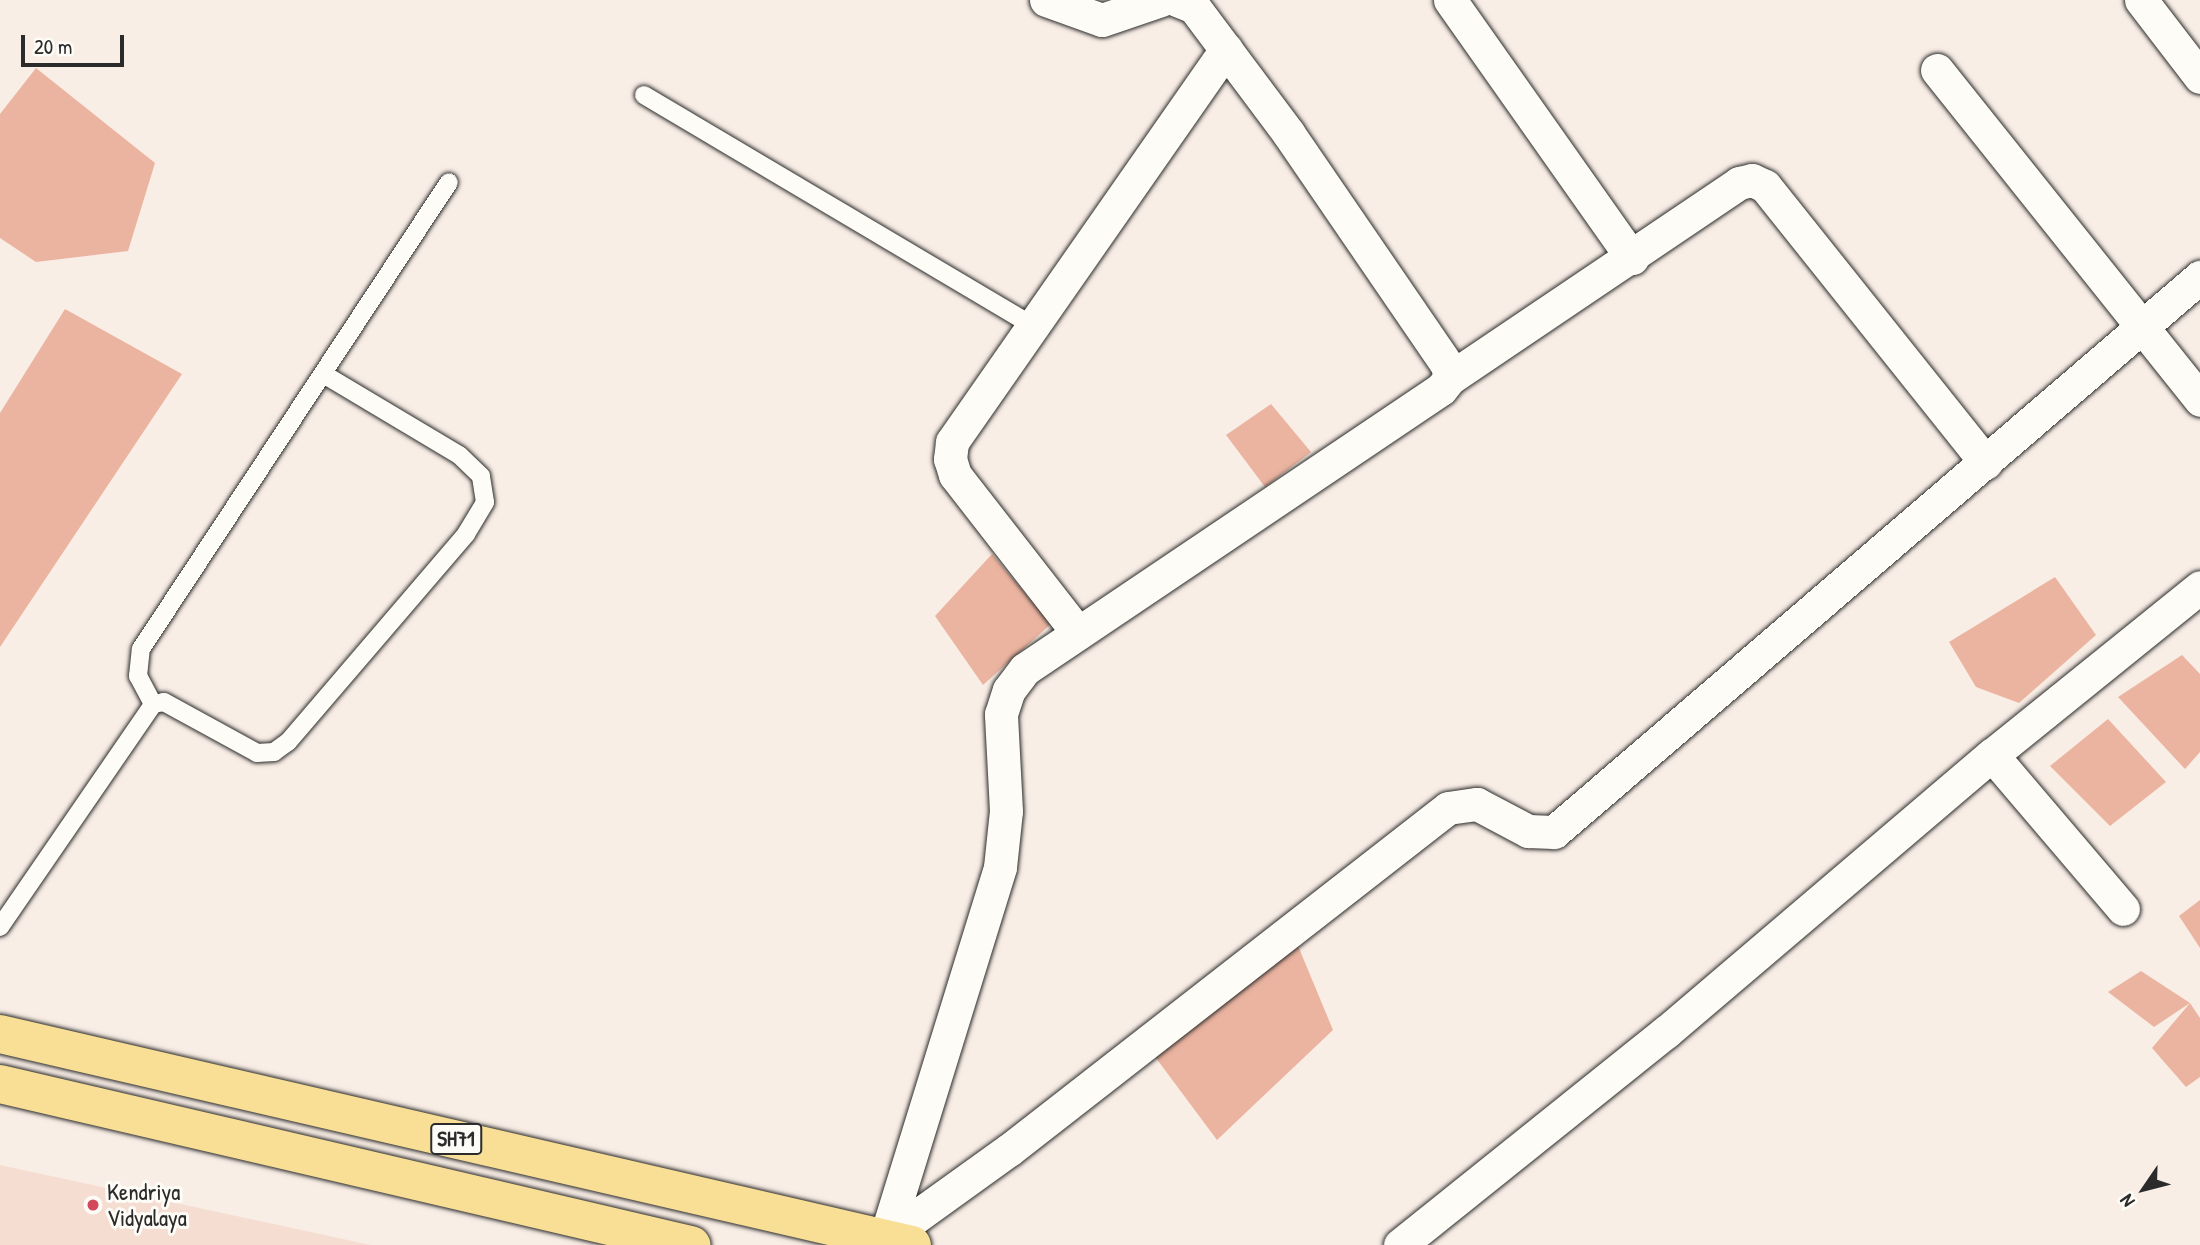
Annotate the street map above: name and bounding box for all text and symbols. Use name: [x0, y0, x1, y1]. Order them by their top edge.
scale bar: [24, 21, 128, 65]
text: 20 m: [34, 32, 72, 61]
road number: SH71: [430, 1122, 482, 1156]
north arrow: [2109, 1154, 2179, 1224]
place label: Kendriya Vidyalaya: [107, 1178, 187, 1232]
text: N: [2113, 1189, 2140, 1213]
marker: Kendriya Vidyalaya: [85, 1197, 101, 1213]

